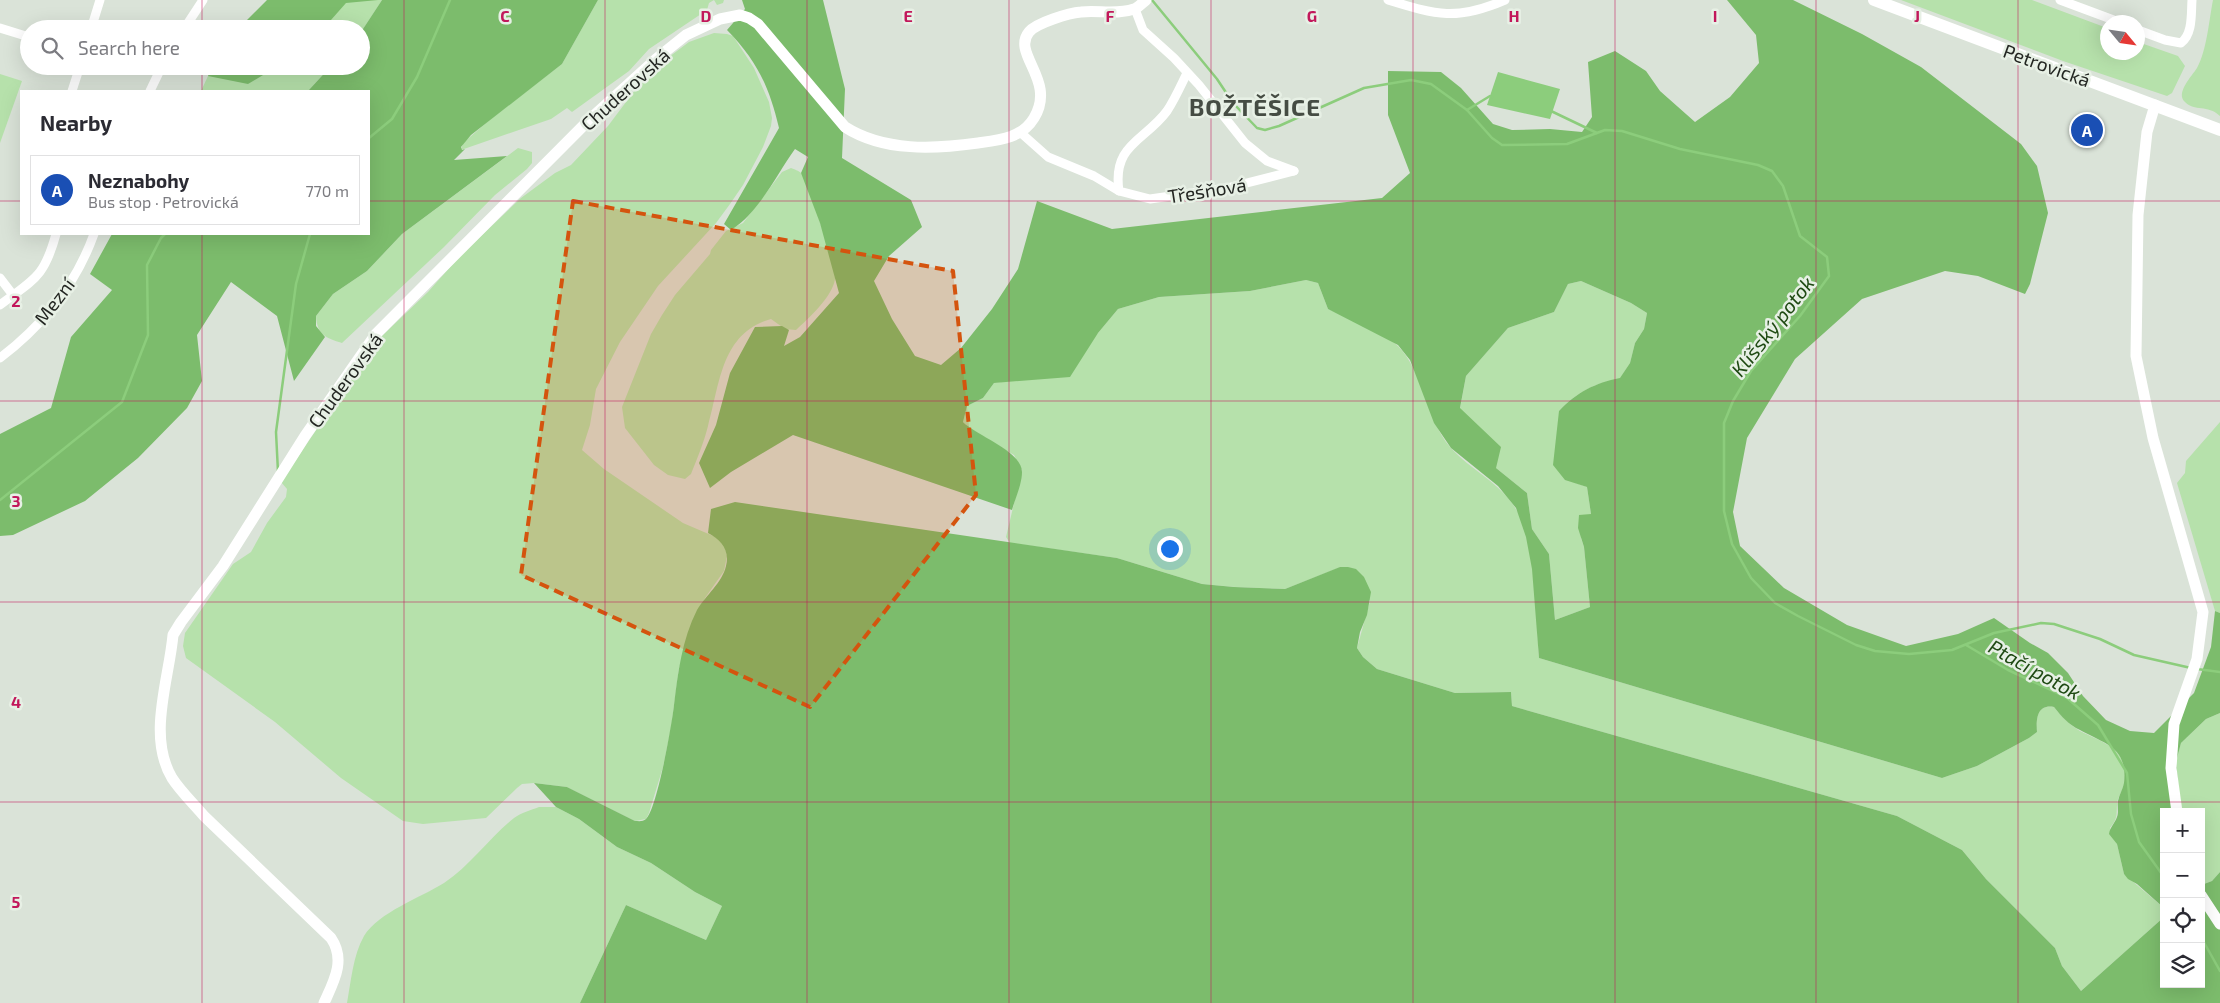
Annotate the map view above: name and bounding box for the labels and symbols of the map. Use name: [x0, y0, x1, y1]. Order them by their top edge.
text: C: [500, 6, 510, 25]
text: D: [701, 6, 712, 25]
text: E: [903, 6, 913, 25]
text: F: [1106, 6, 1115, 25]
text: G: [1307, 6, 1317, 25]
text: H: [1508, 6, 1520, 25]
text: I: [1713, 6, 1717, 25]
text: J: [1914, 6, 1920, 25]
north arrow: [2100, 15, 2145, 60]
street label: Petrovická: [2000, 39, 2094, 91]
street label: Chuderovská: [576, 43, 674, 135]
district label: BOŽTĚŠICE: [1189, 92, 1321, 121]
pin: A: [2071, 111, 2103, 149]
street label: Třešňová: [1166, 172, 1248, 208]
water label: Klíšský potok: [1725, 271, 1819, 381]
street label: Mezní: [29, 272, 80, 329]
text: 2: [11, 291, 21, 310]
street label: Chuderovská: [303, 328, 387, 432]
text: 3: [11, 491, 21, 510]
your location: [1157, 536, 1183, 562]
water label: Ptačí potok: [1985, 634, 2085, 704]
text: 4: [11, 692, 21, 711]
text: 5: [12, 892, 21, 911]

